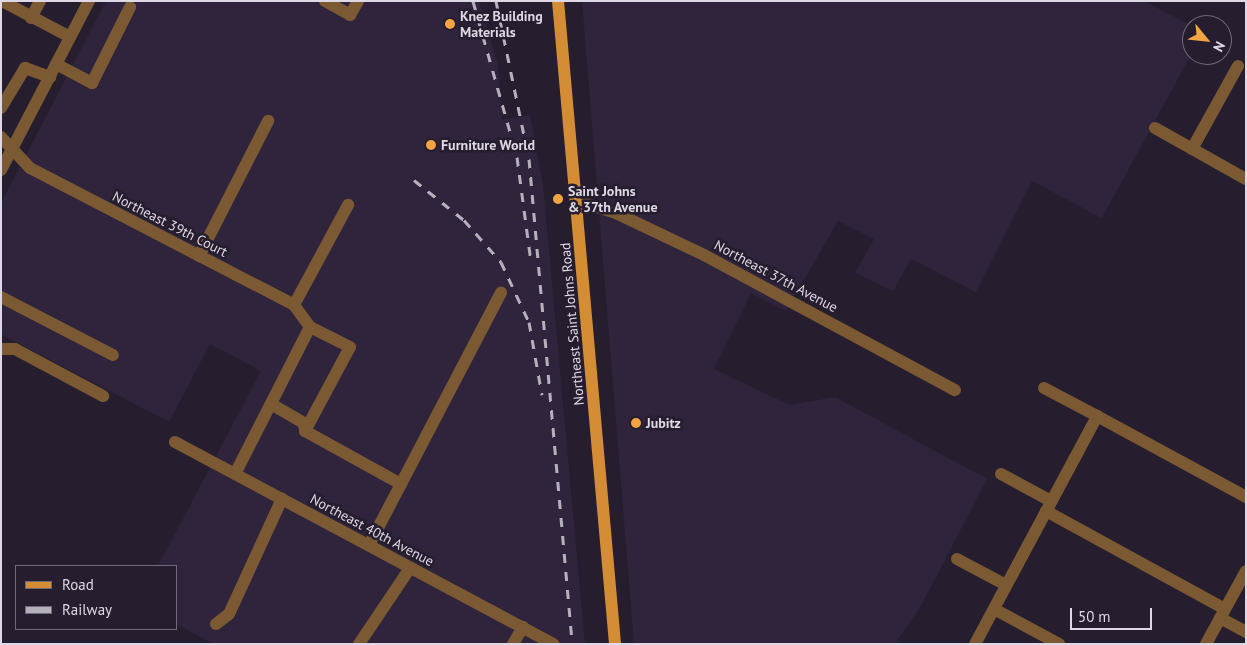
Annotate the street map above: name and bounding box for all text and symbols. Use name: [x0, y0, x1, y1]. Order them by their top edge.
place label: Knez Building Materials: [460, 8, 543, 40]
north arrow: [1182, 15, 1232, 65]
marker: Knez Building Materials: [444, 18, 456, 30]
text: N: [1209, 38, 1229, 55]
place label: Furniture World: [441, 137, 535, 153]
marker: Furniture World: [425, 139, 437, 151]
place label: Saint Johns & 37th Avenue: [568, 183, 658, 216]
street label: Northeast 39th Court: [110, 188, 230, 260]
marker: Saint Johns & 37th Avenue: [552, 193, 564, 205]
street label: Northeast 37th Avenue: [711, 236, 841, 316]
street label: Northeast Saint Johns Road: [557, 242, 587, 406]
place label: Jubitz: [646, 415, 681, 431]
marker: Jubitz: [630, 417, 642, 429]
street label: Northeast 40th Avenue: [307, 490, 437, 570]
legend: [15, 565, 178, 630]
text: Road: [62, 575, 94, 594]
scale bar: [1072, 598, 1154, 630]
text: Railway: [62, 600, 112, 619]
text: 50 m: [1078, 607, 1111, 626]

